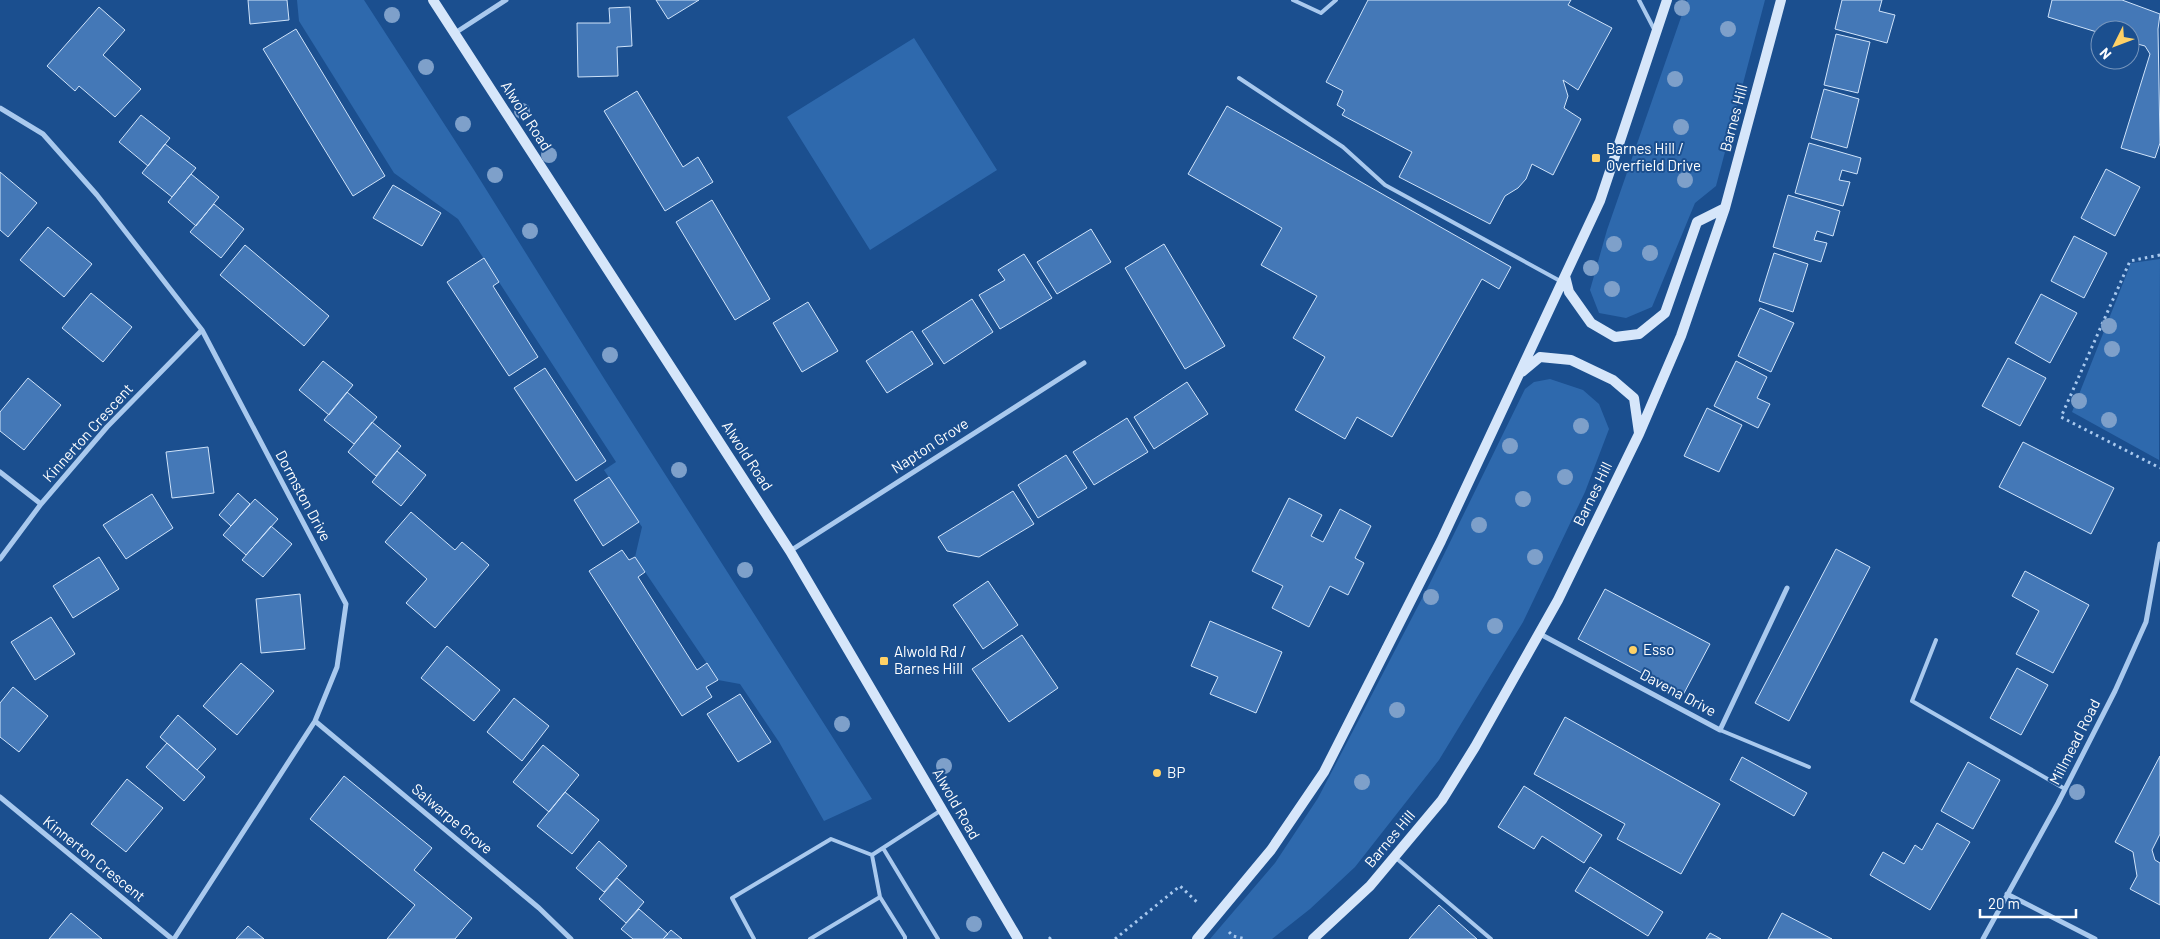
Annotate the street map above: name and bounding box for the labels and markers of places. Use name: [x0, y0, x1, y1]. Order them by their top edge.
place label: Barnes Hill / Overfield Drive: [1606, 139, 1701, 174]
marker: Barnes Hill / Overfield Drive: [1590, 152, 1602, 164]
place label: Esso: [1643, 640, 1674, 658]
place label: Alwold Rd / Barnes Hill: [894, 642, 966, 677]
marker: Esso: [1627, 644, 1639, 656]
marker: Alwold Rd / Barnes Hill: [878, 655, 890, 667]
place label: BP: [1167, 763, 1185, 781]
marker: BP: [1151, 767, 1163, 779]

